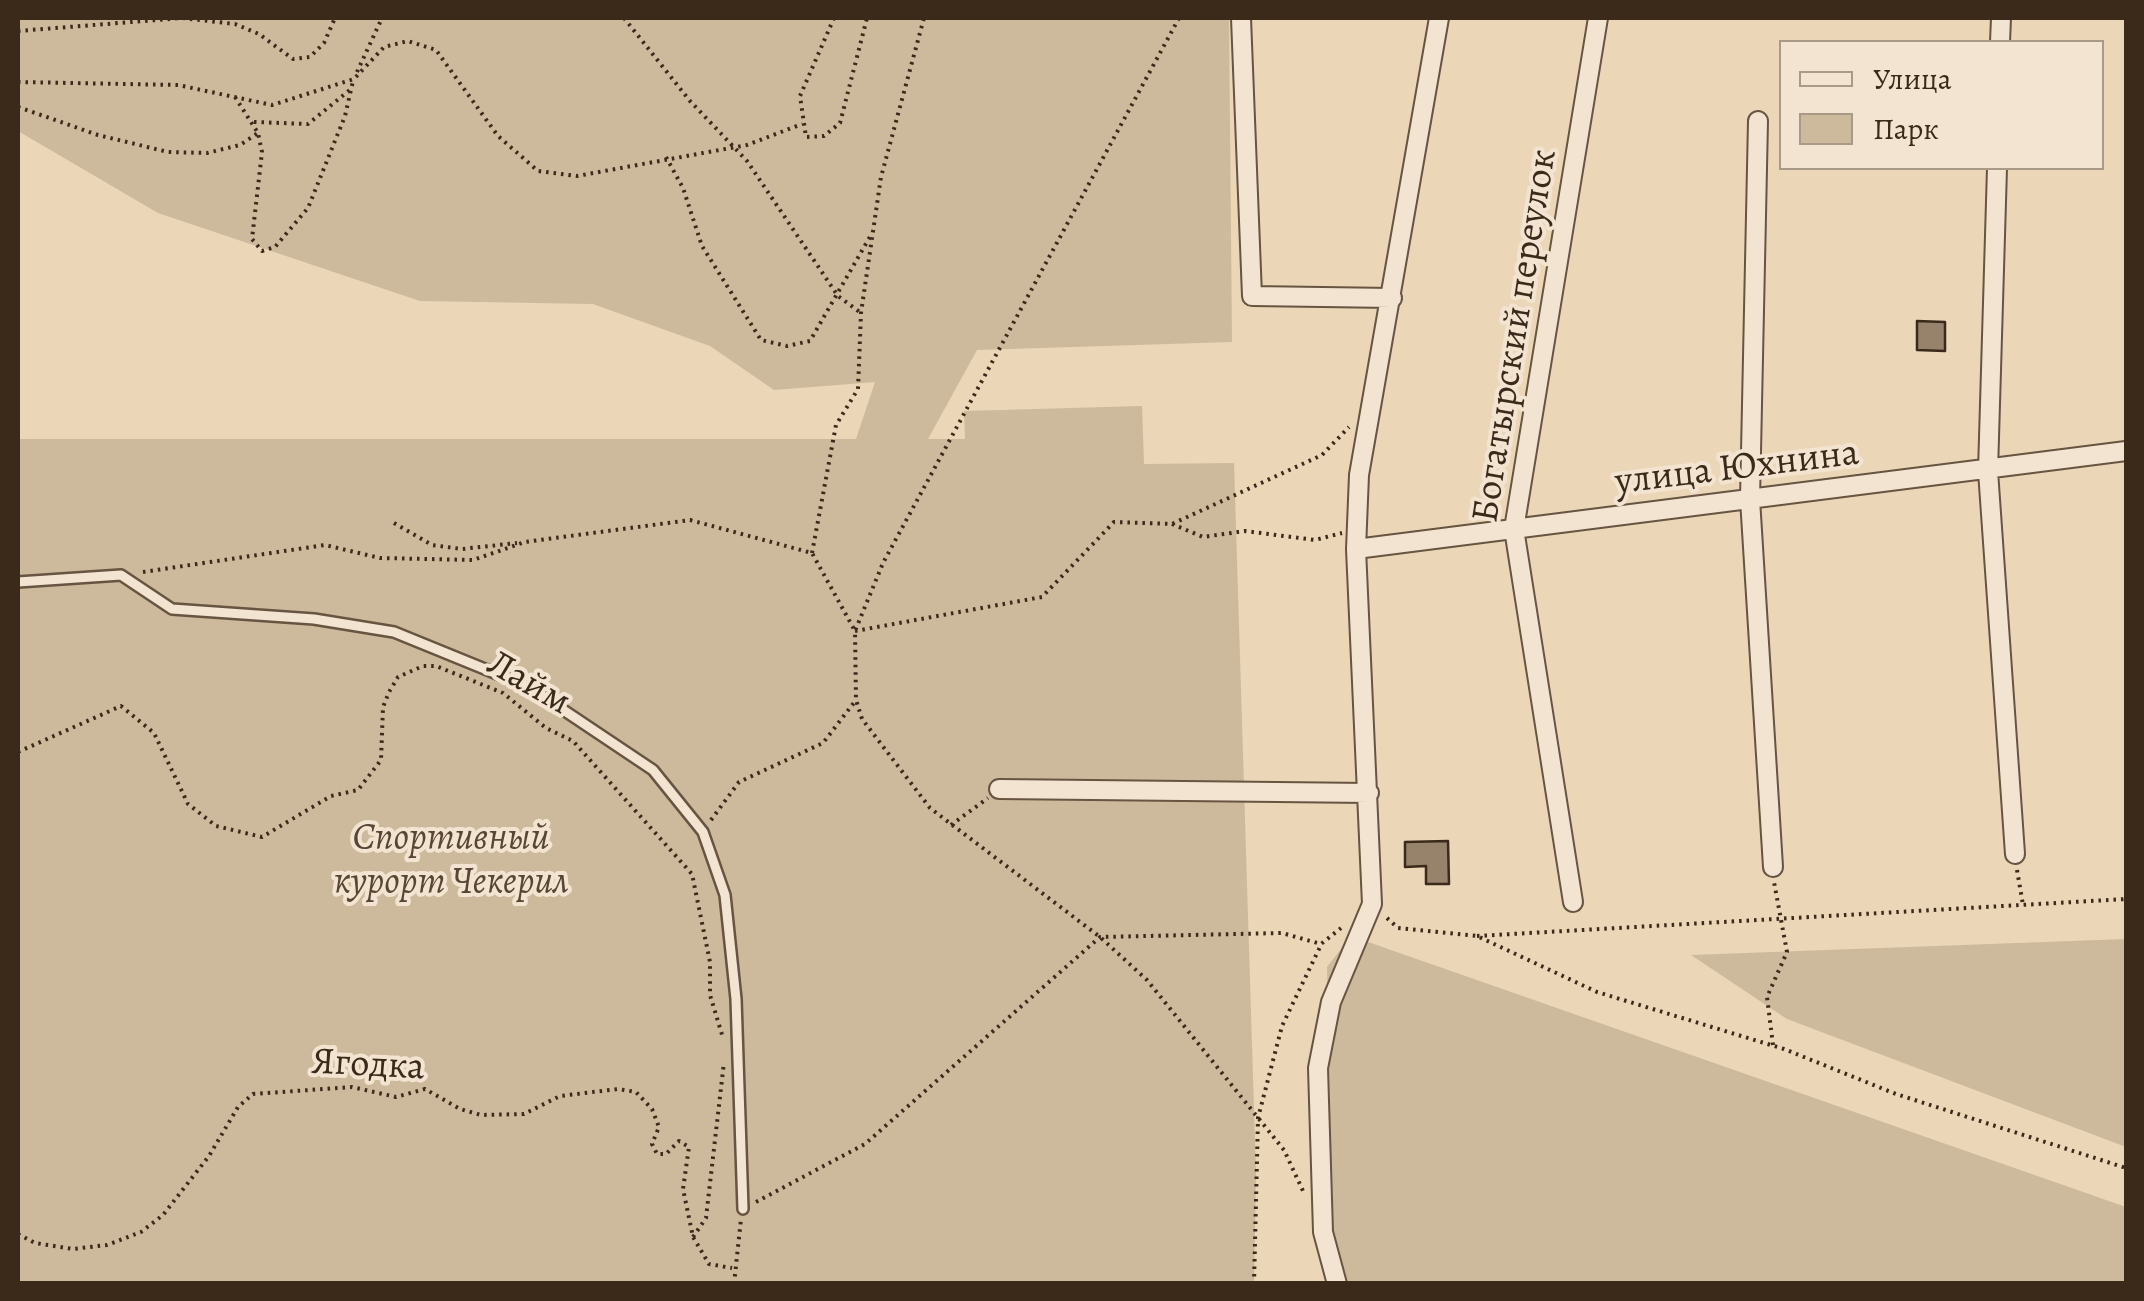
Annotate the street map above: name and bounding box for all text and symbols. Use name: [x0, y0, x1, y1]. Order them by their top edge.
legend: [1779, 40, 2104, 170]
text: Улица: [1873, 59, 1952, 99]
text: Парк: [1873, 109, 1939, 149]
street label: Богатырский переулок: [1464, 146, 1568, 526]
street label: улица Юхнина: [1613, 431, 1861, 507]
street label: Лайм: [478, 642, 578, 726]
park label: Спортивный курорт Чекерил: [334, 817, 568, 906]
street label: Ягодка: [310, 1040, 426, 1092]

